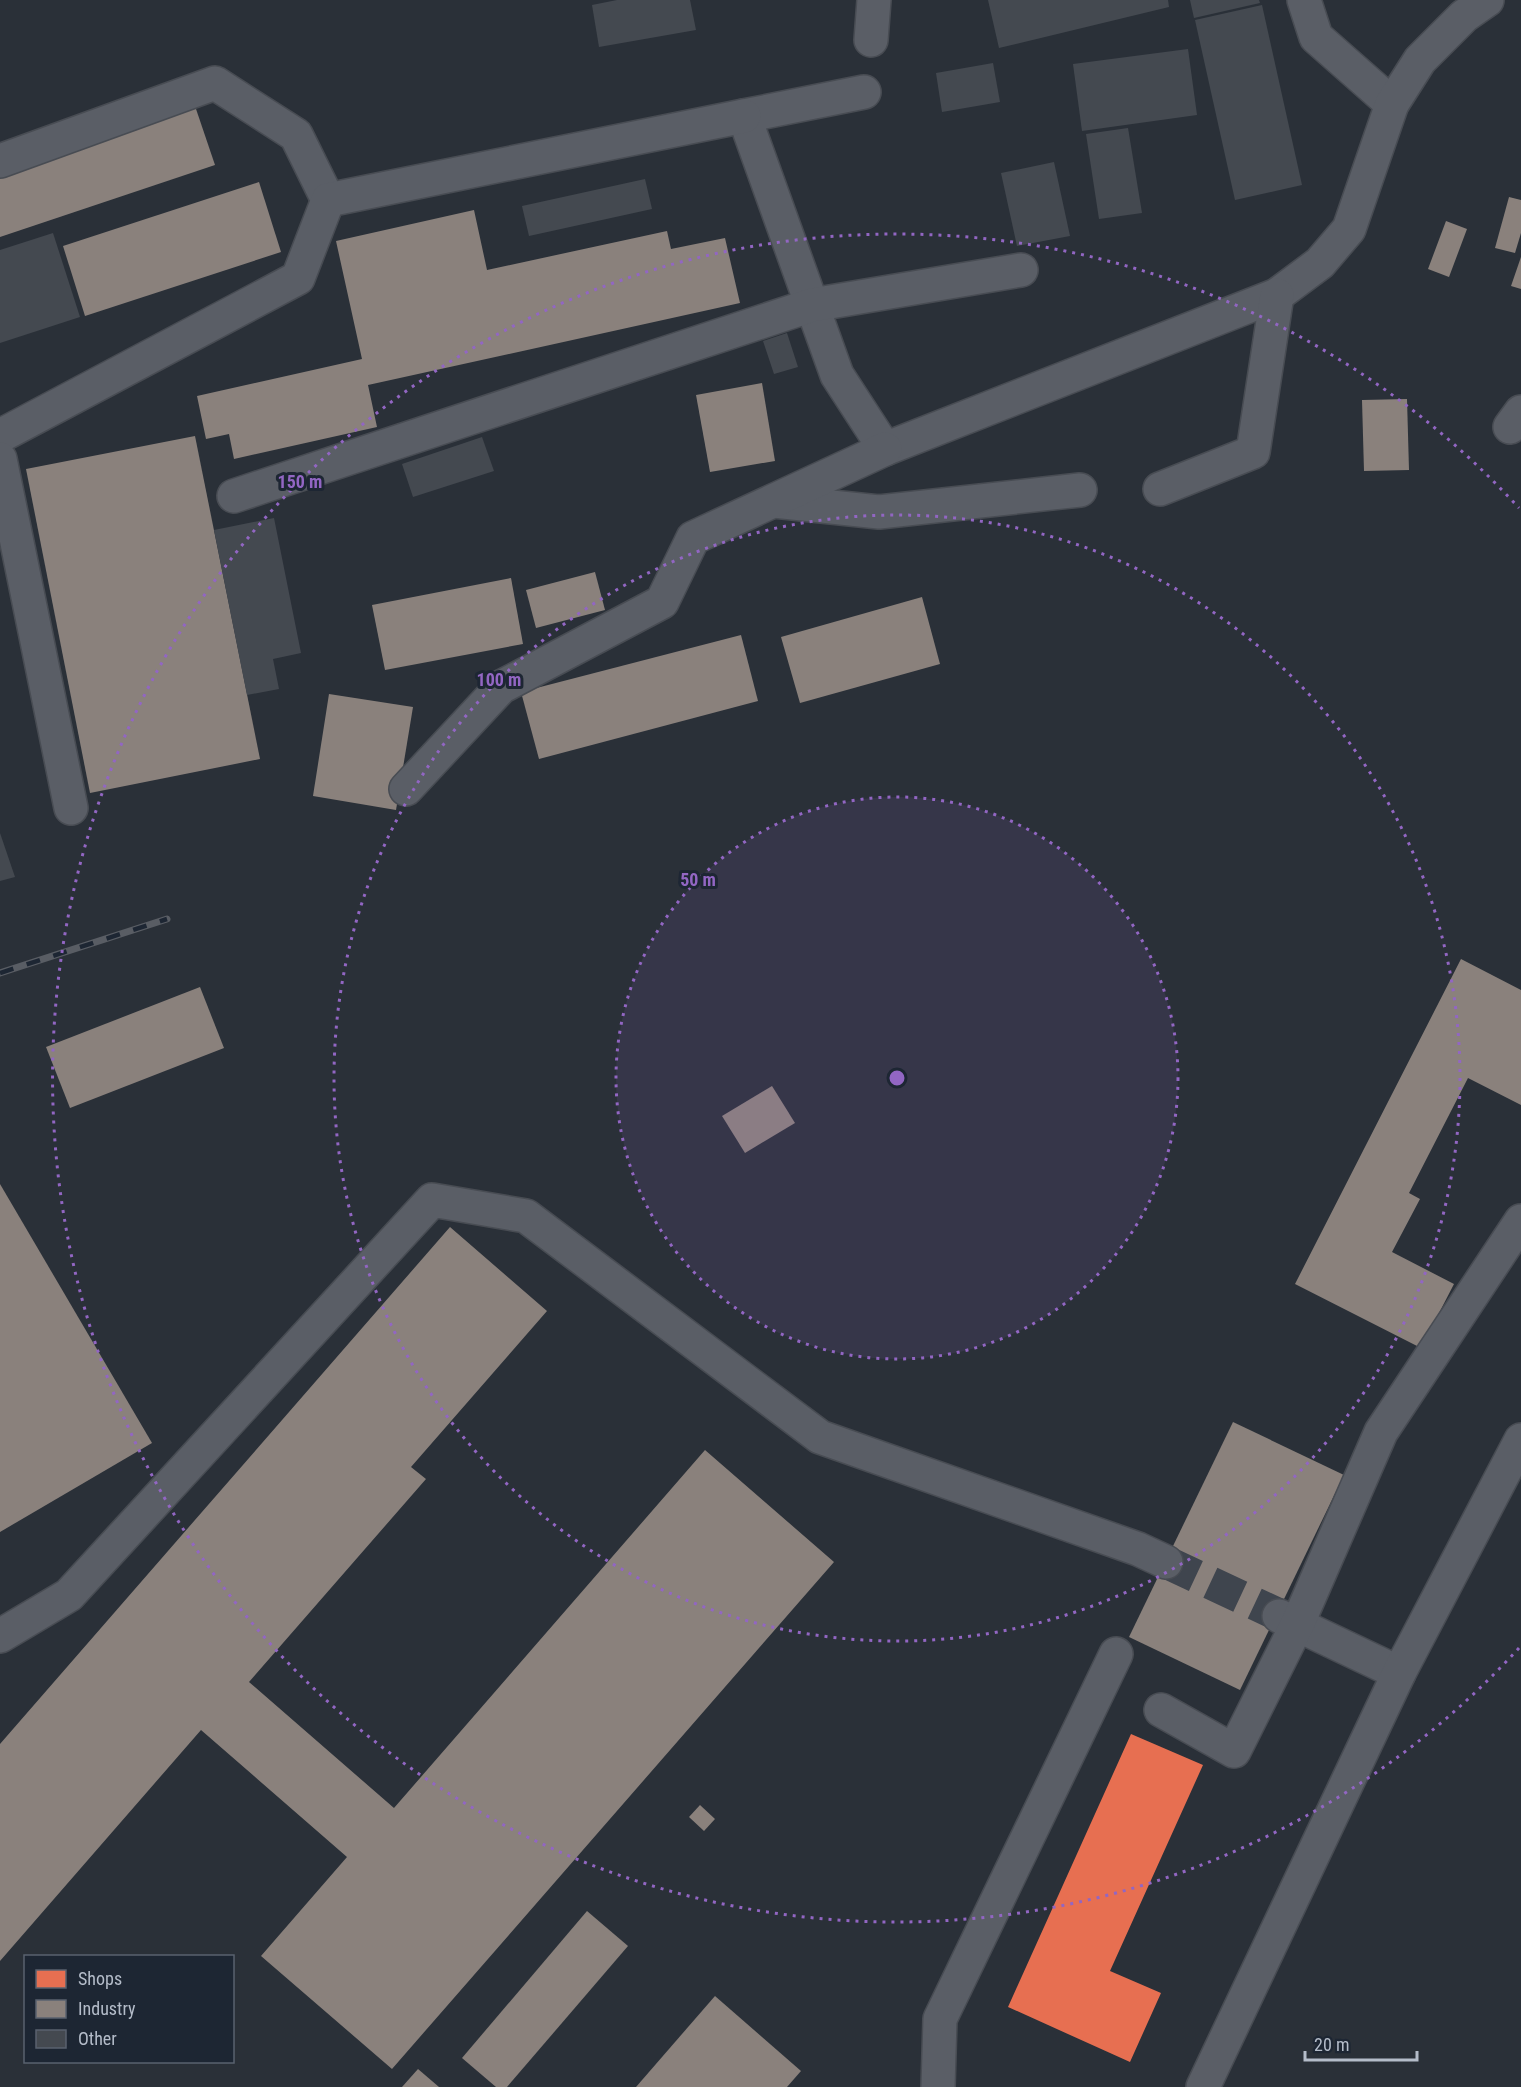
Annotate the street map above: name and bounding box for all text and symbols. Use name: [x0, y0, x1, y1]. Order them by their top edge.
text: 150 m: [278, 471, 322, 492]
text: 100 m: [477, 669, 521, 690]
text: 50 m: [680, 869, 716, 890]
centre of rings: [887, 1068, 907, 1088]
legend: [24, 1955, 234, 2063]
text: Shops: [78, 1968, 122, 1989]
text: Industry: [78, 1998, 136, 2019]
scale bar: [1305, 2024, 1418, 2062]
text: Other: [78, 2028, 117, 2049]
text: 20 m: [1314, 2034, 1349, 2055]

